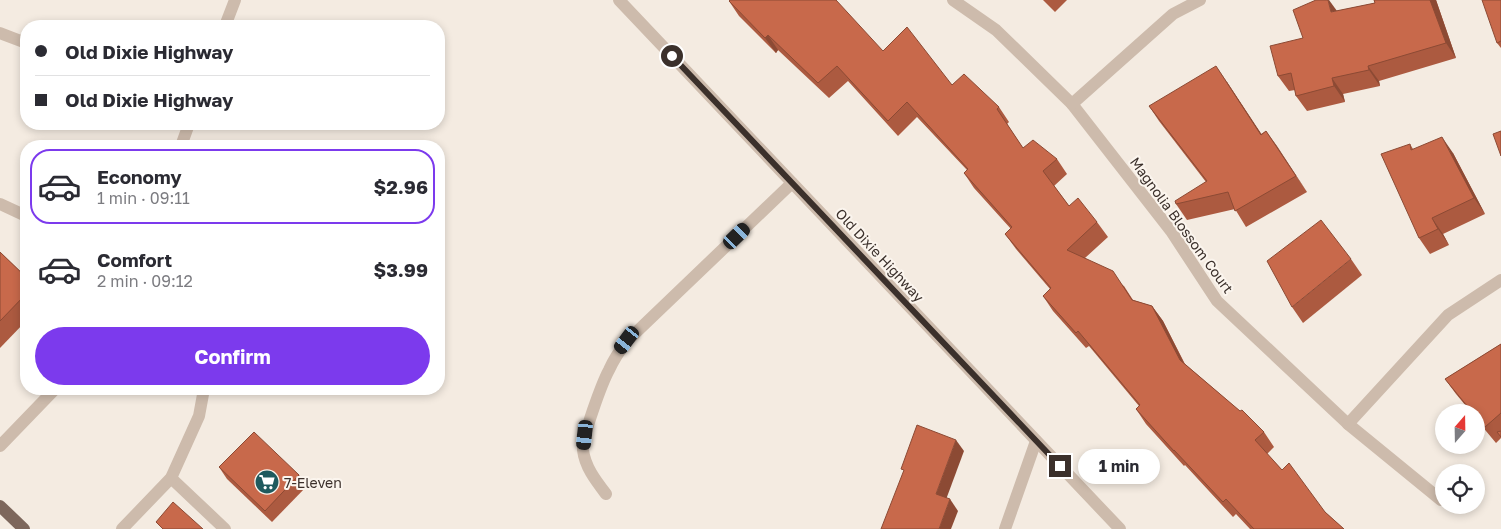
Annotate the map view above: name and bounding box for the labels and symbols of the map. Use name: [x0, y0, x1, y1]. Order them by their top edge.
route start: [661, 45, 683, 67]
street label: Magnolia Blossom Court: [1127, 154, 1237, 296]
street label: Old Dixie Highway: [832, 205, 928, 305]
car: [720, 220, 753, 252]
car: [611, 324, 642, 356]
north arrow: [1435, 404, 1485, 454]
car: [575, 419, 594, 451]
callout: 1 min: [1078, 448, 1160, 484]
route end: [1049, 455, 1071, 477]
supermarket icon: 7-Eleven: [254, 469, 280, 495]
place label: 7-Eleven: [284, 474, 342, 491]

